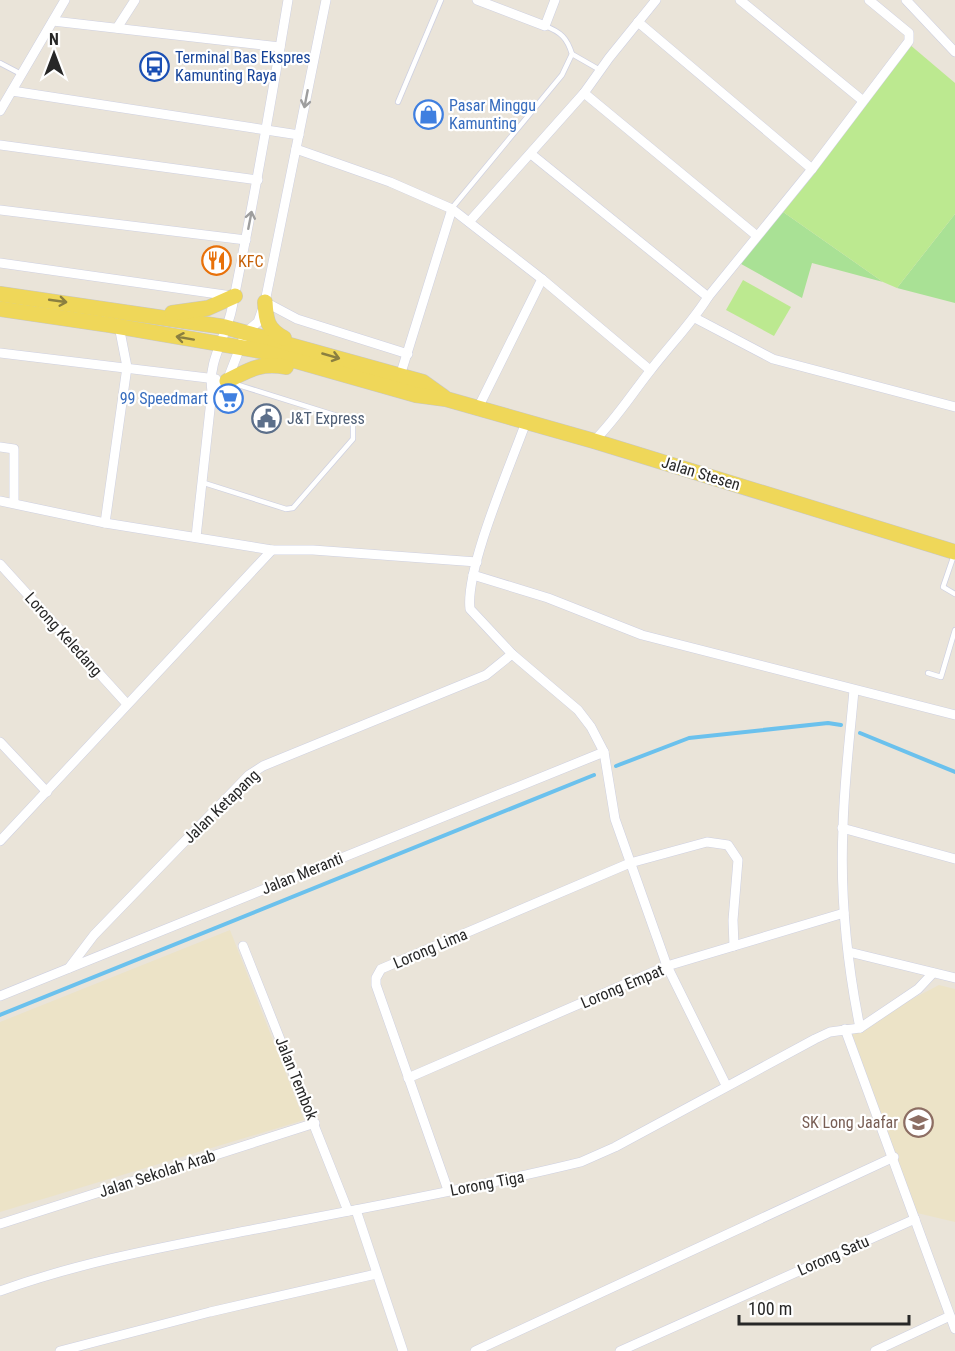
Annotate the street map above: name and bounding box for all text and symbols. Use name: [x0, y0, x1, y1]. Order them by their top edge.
north arrow: [24, 24, 84, 84]
text: N: [49, 30, 59, 49]
place label: Terminal Bas Ekspres Kamunting Raya: [175, 48, 311, 85]
bus stop icon: Terminal Bas Ekspres Kamunting Raya: [138, 50, 170, 82]
one-way arrow: [300, 88, 311, 108]
place label: Pasar Minggu Kamunting: [449, 96, 536, 133]
shop icon: Pasar Minggu Kamunting: [412, 98, 444, 130]
one-way arrow: [245, 211, 256, 231]
restaurant icon: KFC: [201, 245, 233, 277]
place label: KFC: [238, 252, 264, 271]
one-way arrow: [48, 296, 68, 307]
one-way arrow: [175, 332, 195, 343]
one-way arrow: [321, 351, 340, 362]
supermarket icon: 99 Speedmart: [213, 382, 245, 414]
place label: 99 Speedmart: [120, 389, 208, 408]
public building icon: J&T Express: [250, 402, 282, 434]
place label: J&T Express: [287, 409, 365, 428]
street label: Jalan Stesen: [659, 453, 742, 494]
street label: Lorong Keledang: [21, 589, 106, 680]
street label: Jalan Ketapang: [180, 766, 263, 847]
street label: Jalan Meranti: [259, 849, 346, 898]
street label: Lorong Lima: [390, 924, 470, 973]
street label: Lorong Empat: [578, 960, 667, 1012]
street label: Jalan Tembok: [271, 1034, 322, 1123]
school or university icon: SK Long Jaafar: [903, 1106, 935, 1138]
place label: SK Long Jaafar: [802, 1113, 898, 1132]
street label: Jalan Sekolah Arab: [97, 1146, 218, 1201]
street label: Lorong Tiga: [448, 1167, 526, 1200]
street label: Lorong Satu: [795, 1231, 872, 1280]
scale bar: [739, 1288, 908, 1326]
text: 100 m: [748, 1298, 792, 1319]

